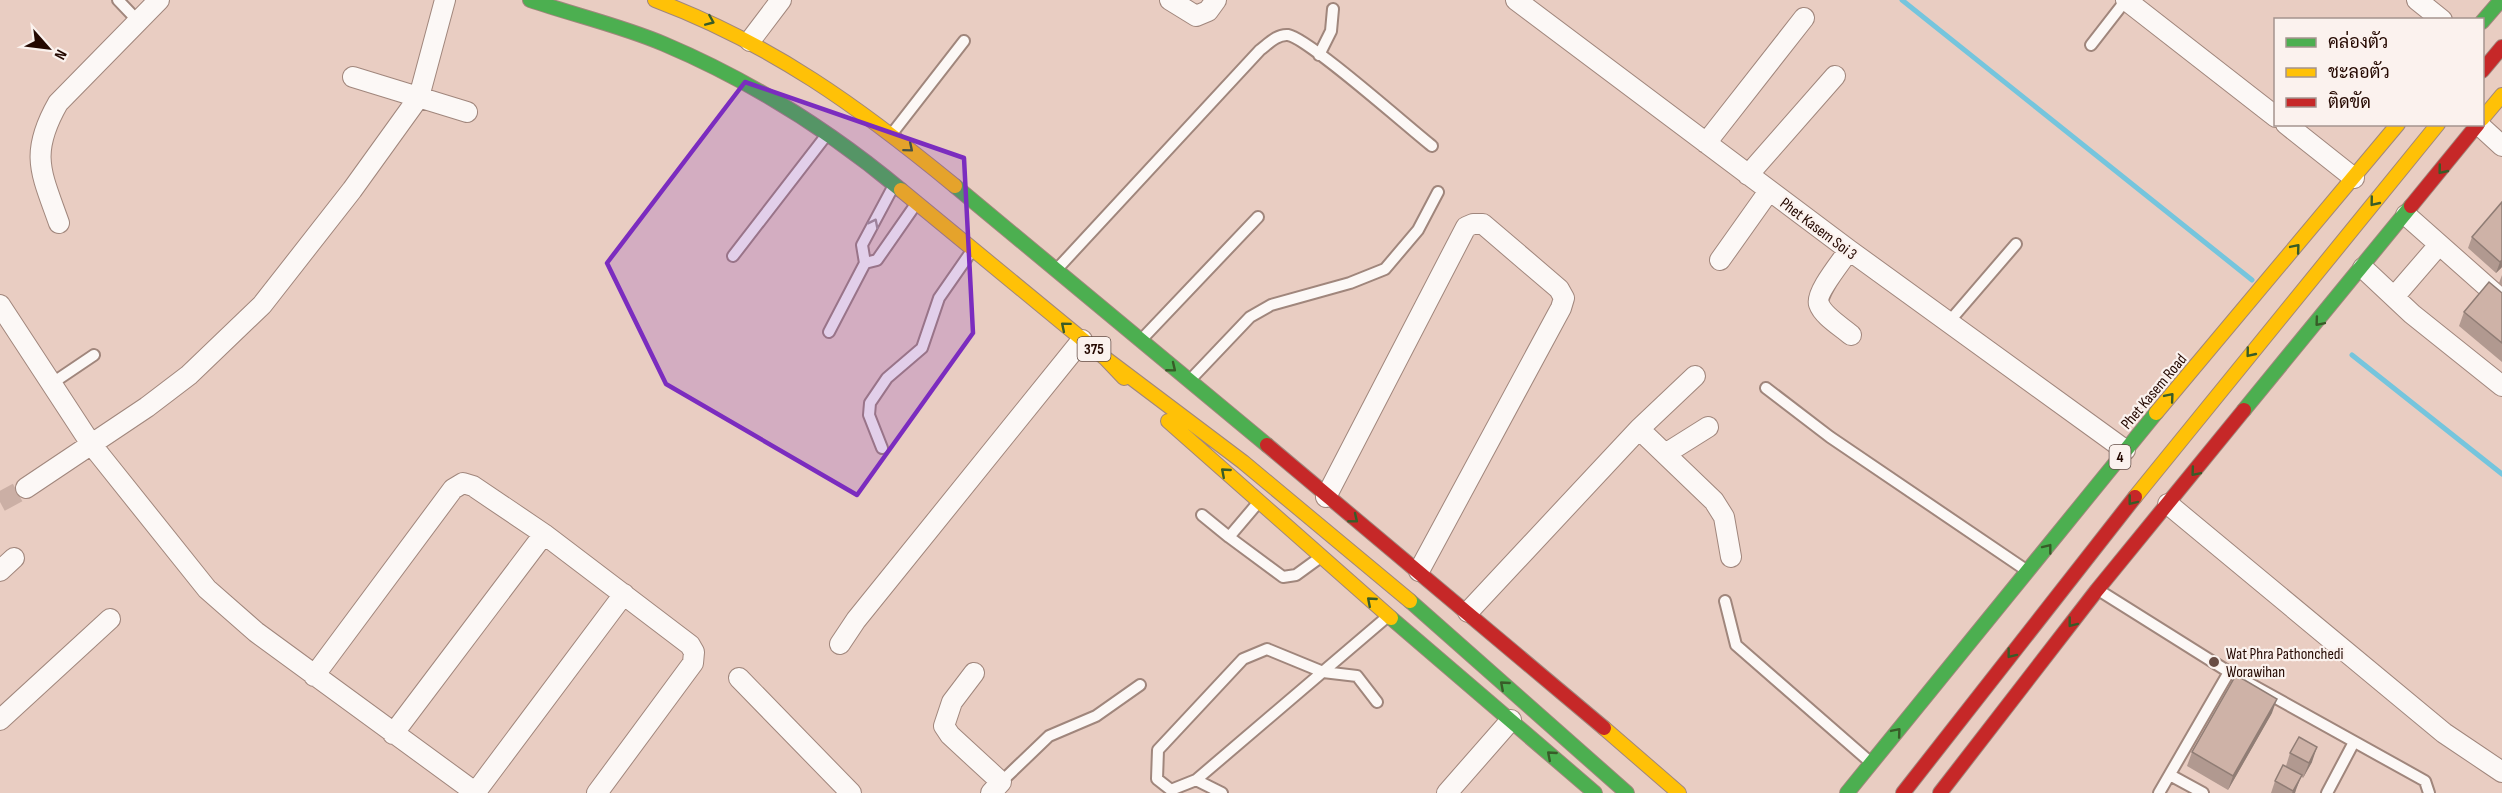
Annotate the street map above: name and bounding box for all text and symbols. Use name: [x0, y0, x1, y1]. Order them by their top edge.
one-way arrow: [703, 14, 714, 26]
north arrow: [18, 18, 78, 78]
legend: [2274, 18, 2484, 126]
text: คล่องตัว: [2328, 30, 2388, 53]
text: N: [50, 46, 70, 63]
text: ชะลอตัว: [2328, 61, 2390, 83]
text: ติดขัด: [2328, 91, 2371, 113]
one-way arrow: [902, 141, 913, 152]
one-way arrow: [2438, 163, 2449, 174]
street label: Phet Kasem Soi 3: [1776, 194, 1860, 264]
one-way arrow: [2370, 195, 2381, 206]
one-way arrow: [867, 218, 878, 229]
one-way arrow: [2288, 244, 2299, 255]
one-way arrow: [2315, 315, 2326, 326]
one-way arrow: [1061, 322, 1072, 333]
road number: 375: [1078, 337, 1110, 361]
one-way arrow: [2246, 346, 2257, 357]
street label: Phet Kasem Road: [2117, 350, 2191, 433]
one-way arrow: [1165, 360, 1176, 371]
one-way arrow: [2163, 393, 2174, 404]
road number: 4: [2110, 445, 2130, 469]
one-way arrow: [2191, 465, 2202, 476]
one-way arrow: [1221, 468, 1231, 479]
one-way arrow: [2128, 494, 2139, 505]
one-way arrow: [1347, 512, 1358, 523]
one-way arrow: [2040, 544, 2051, 555]
one-way arrow: [1367, 597, 1378, 608]
one-way arrow: [2068, 616, 2079, 627]
place label: Wat Phra Pathonchedi Worawihan: [2226, 645, 2343, 682]
one-way arrow: [2008, 648, 2019, 659]
marker: Wat Phra Pathonchedi Worawihan: [2207, 655, 2221, 669]
one-way arrow: [1500, 681, 1511, 692]
one-way arrow: [1890, 727, 1901, 738]
one-way arrow: [1547, 751, 1558, 762]

